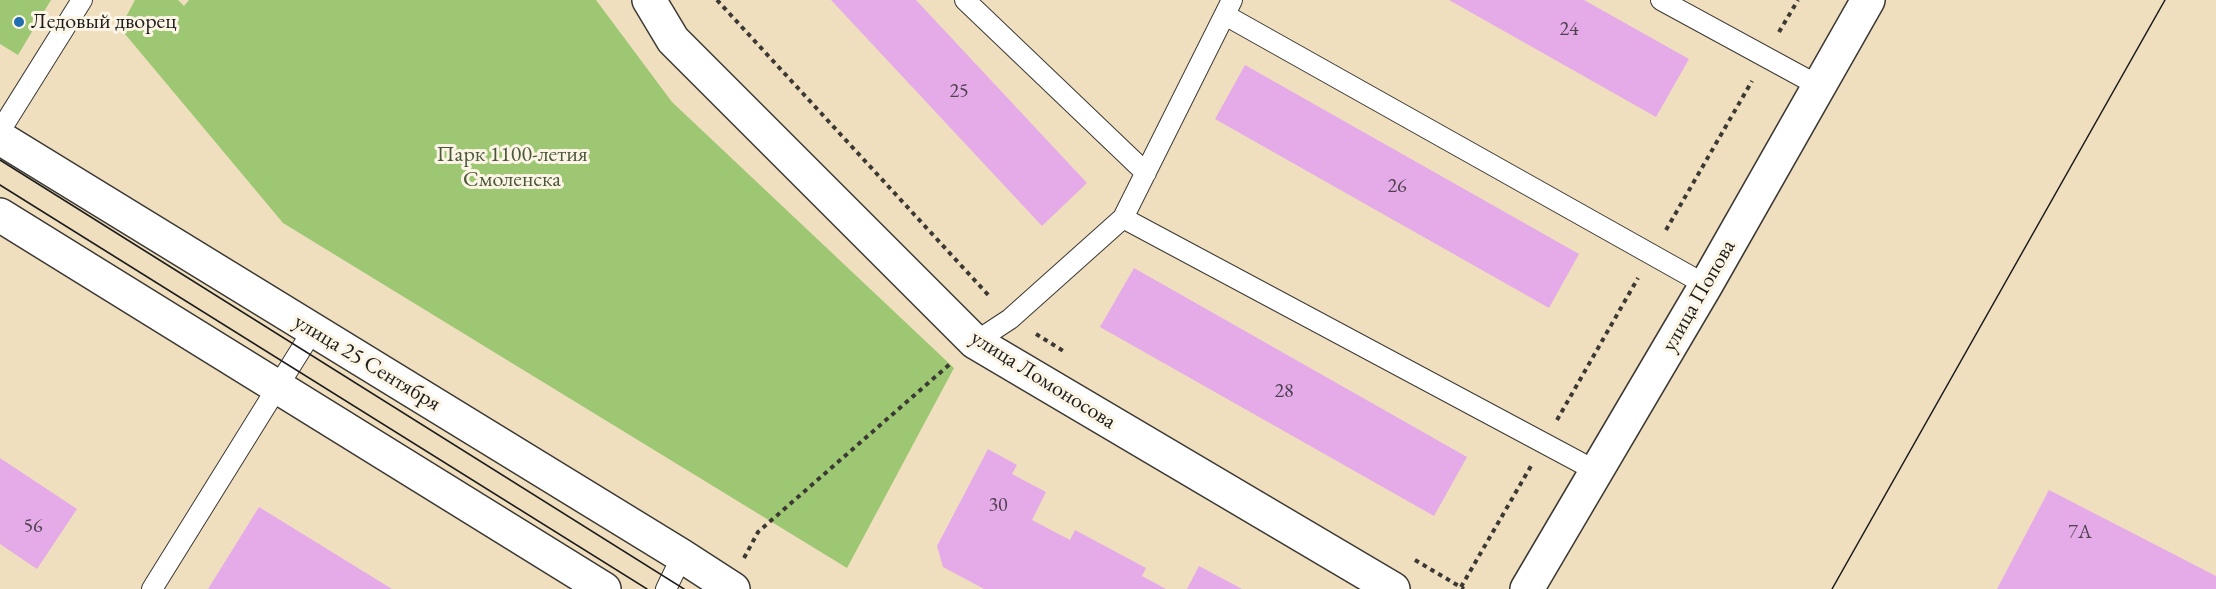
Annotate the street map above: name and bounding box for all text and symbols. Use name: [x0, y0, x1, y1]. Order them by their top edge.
place label: Ледовый дворец: [31, 9, 176, 35]
marker: Ледовый дворец: [12, 15, 26, 29]
house number: 24: [1559, 18, 1579, 42]
house number: 25: [949, 80, 969, 104]
park label: Парк 1100-летия Смоленска: [436, 142, 588, 194]
house number: 26: [1387, 175, 1407, 199]
street label: улица Попова: [1656, 235, 1742, 357]
street label: улица 25 Сентября: [289, 309, 445, 417]
street label: улица Ломоносова: [965, 325, 1121, 435]
house number: 28: [1274, 380, 1294, 404]
house number: 30: [988, 494, 1008, 518]
house number: 56: [23, 515, 43, 539]
house number: 7А: [2068, 521, 2092, 545]

